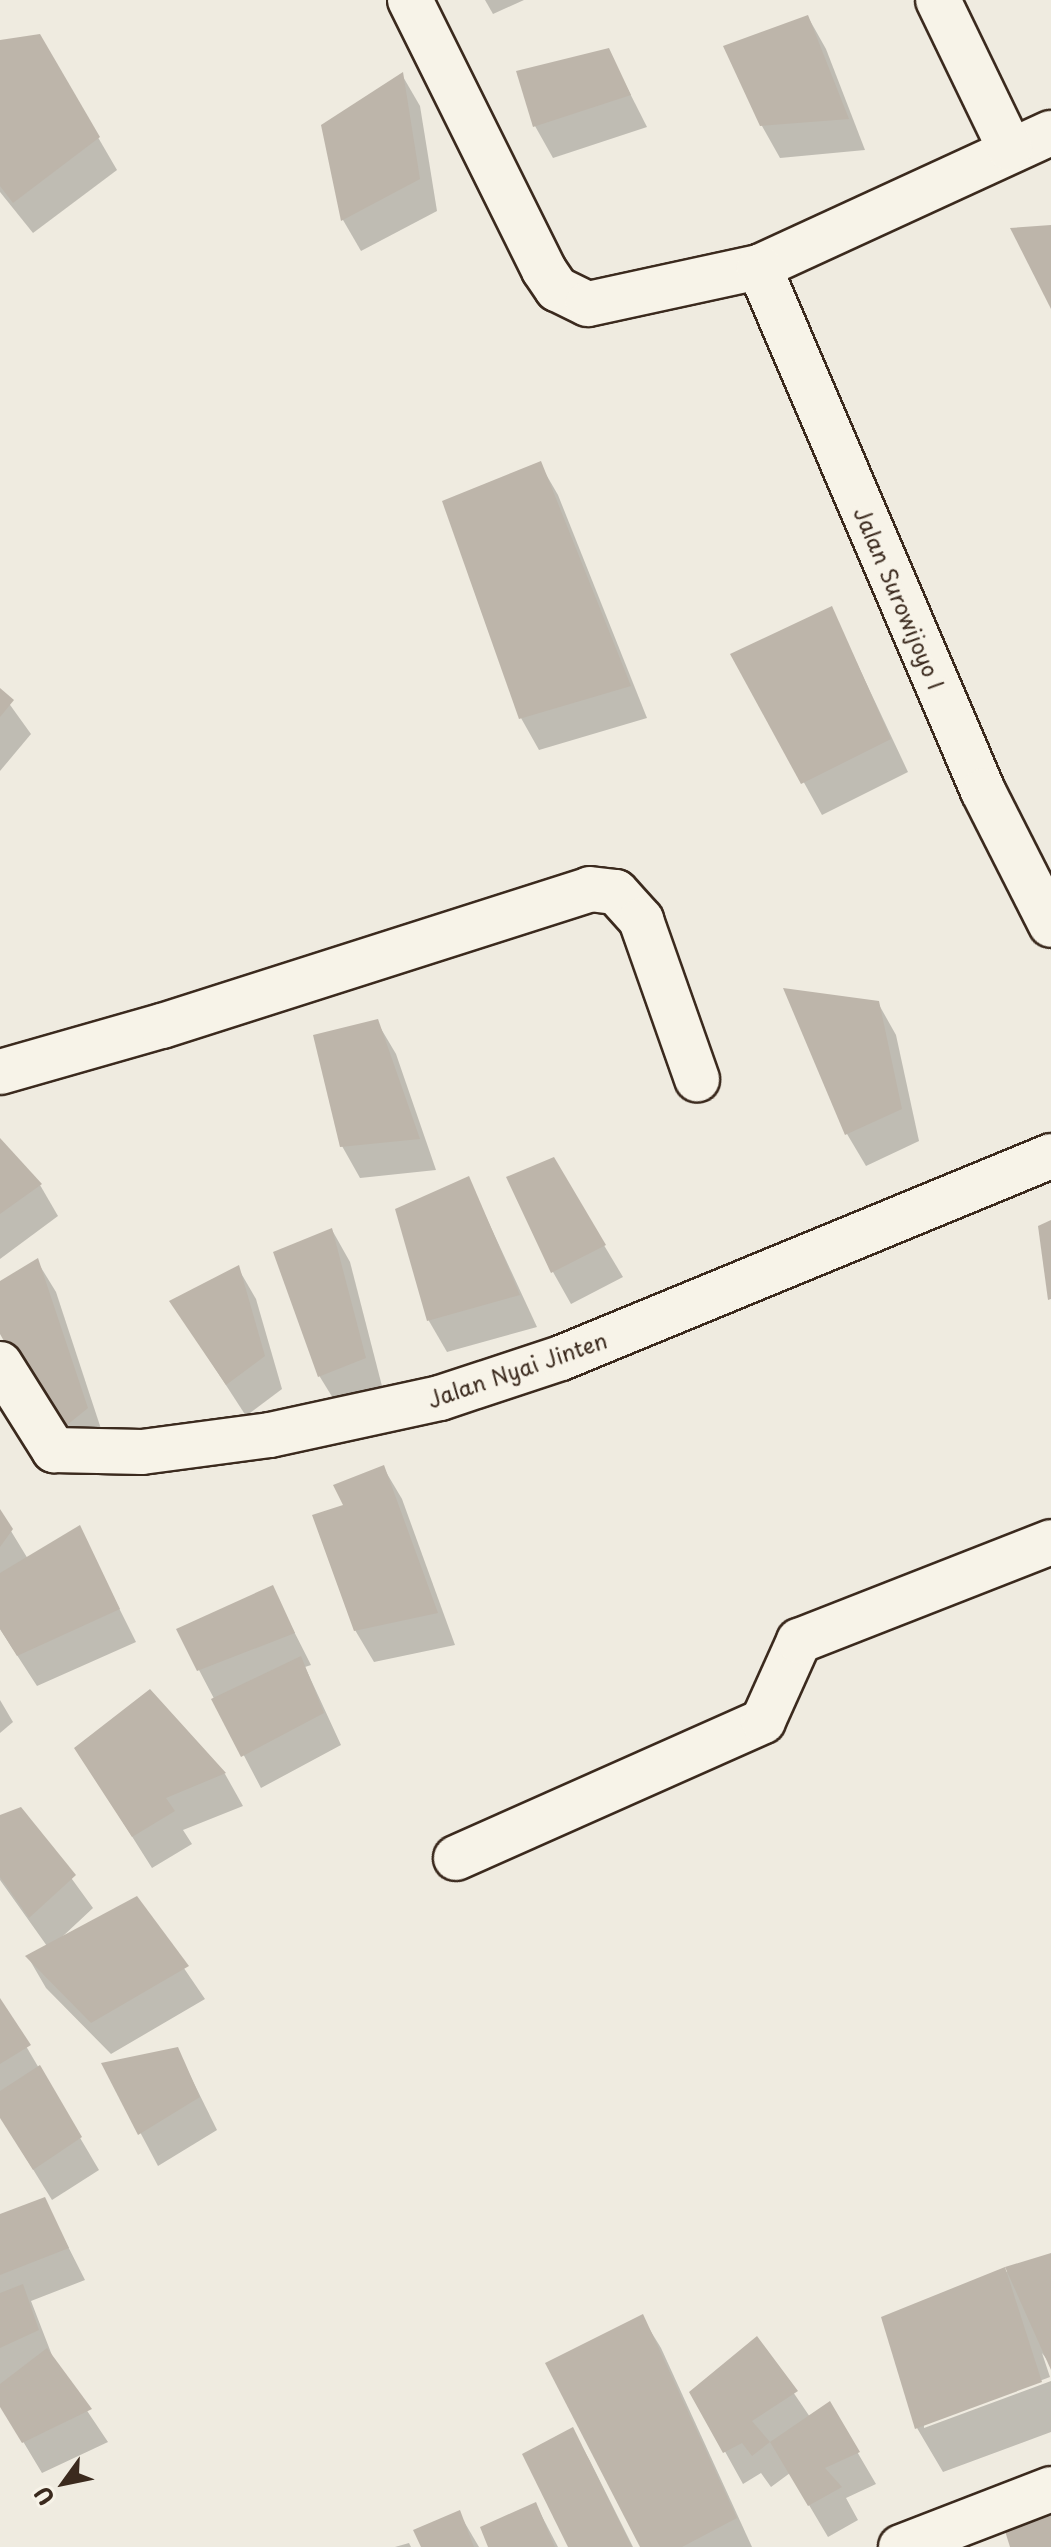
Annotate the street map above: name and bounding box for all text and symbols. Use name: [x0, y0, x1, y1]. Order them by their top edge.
street label: Jalan Surowijoyo I: [849, 502, 951, 694]
street label: Jalan Nyai Jinten: [423, 1325, 611, 1413]
north arrow: [24, 2443, 104, 2523]
text: U: [25, 2480, 62, 2512]

